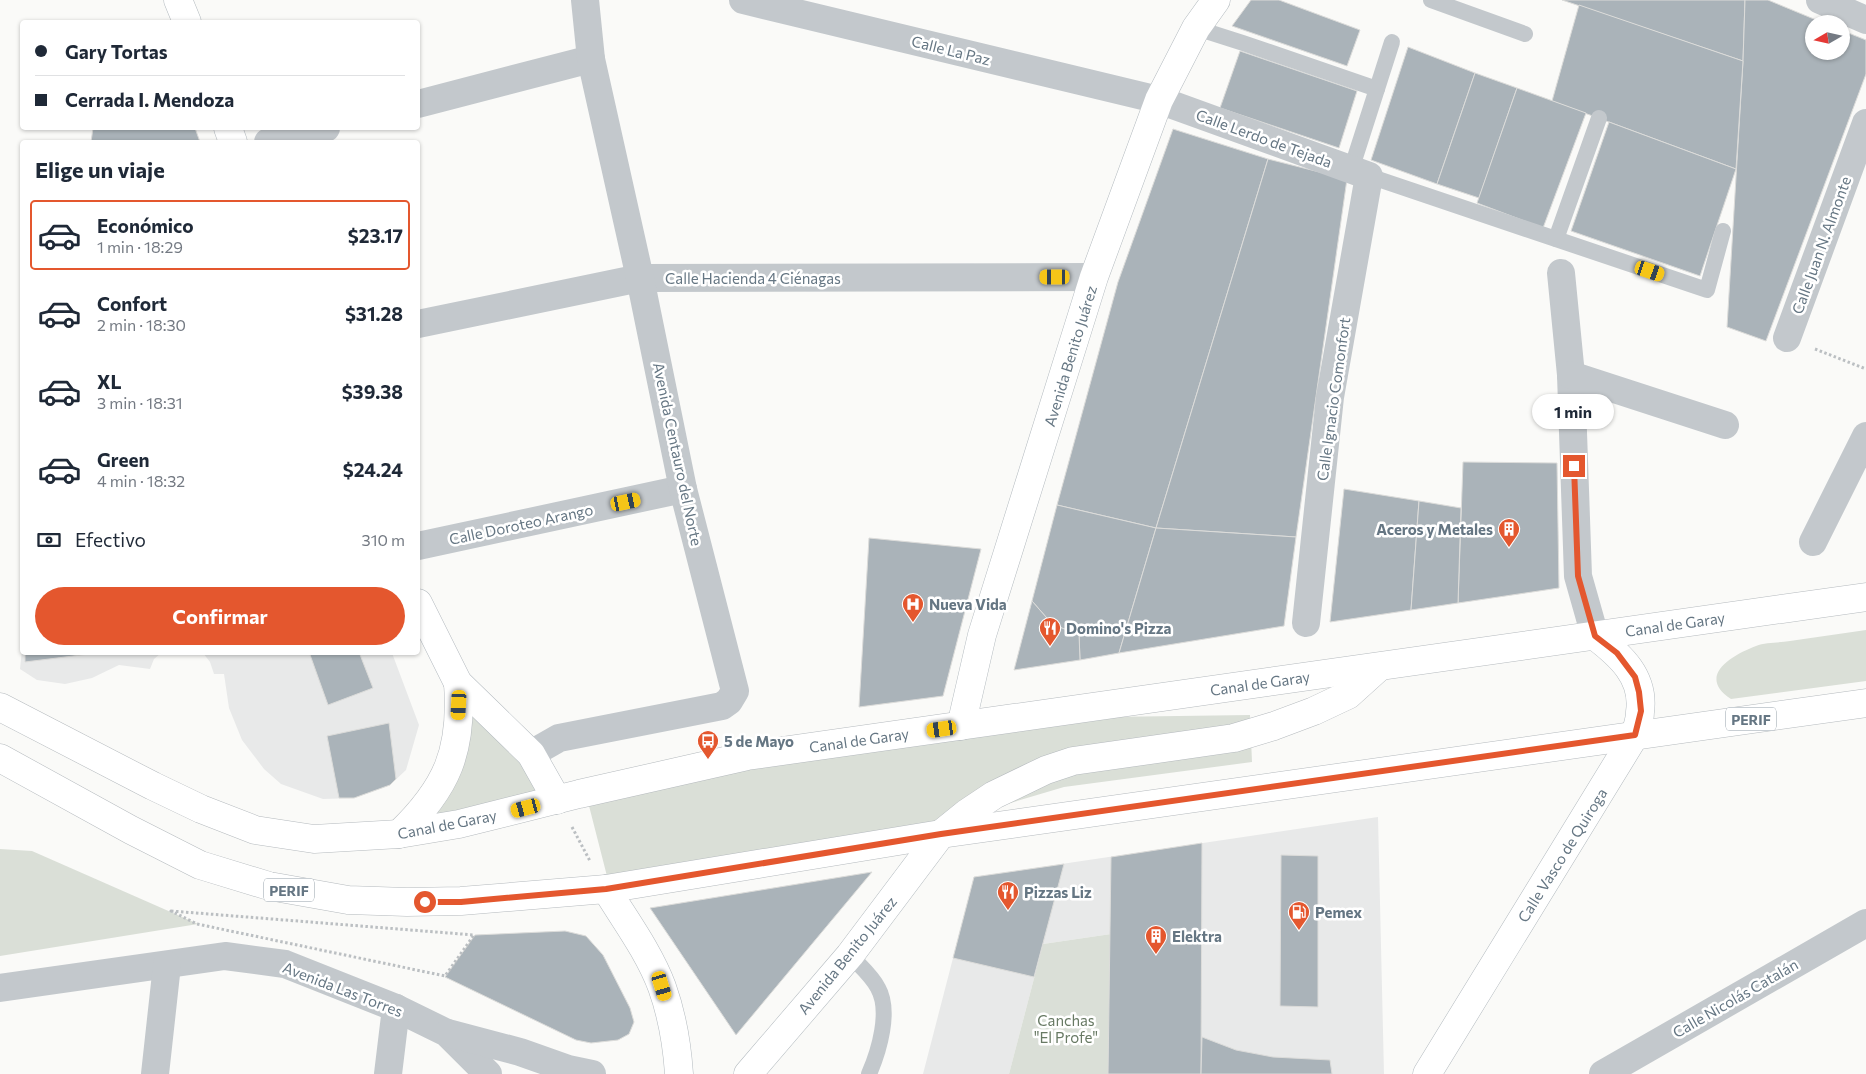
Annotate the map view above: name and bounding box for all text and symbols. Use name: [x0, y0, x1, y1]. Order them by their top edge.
north arrow: [1805, 15, 1850, 60]
map controls: [1805, 15, 1850, 60]
street label: Calle La Paz: [910, 32, 992, 68]
text: Gary Tortas: [65, 40, 168, 63]
text: Cerrada I. Mendoza: [65, 88, 234, 111]
street label: Calle Lerdo de Tejada: [1194, 105, 1334, 171]
text: Elige un viaje: [35, 156, 165, 183]
street label: Calle Juan N. Almonte: [1788, 174, 1854, 316]
icon: car: [37, 213, 82, 258]
text: Económico: [97, 214, 194, 237]
text: $23.17: [348, 224, 403, 247]
text: 1 min · 18:29: [97, 237, 183, 256]
car: [1633, 259, 1666, 283]
street label: Calle Hacienda 4 Ciénagas: [665, 269, 841, 287]
car: [1040, 270, 1070, 285]
street label: Avenida Benito Juárez: [1040, 283, 1100, 429]
icon: car: [37, 291, 82, 336]
text: Confort: [97, 292, 167, 315]
text: $31.28: [345, 302, 403, 325]
text: 2 min · 18:30: [97, 315, 186, 334]
street label: Calle Ignacio Comonfort: [1313, 316, 1353, 482]
street label: Avenida Centauro del Norte: [650, 361, 706, 547]
icon: car: [37, 369, 82, 414]
text: XL: [97, 370, 122, 393]
text: $39.38: [342, 380, 403, 403]
text: 3 min · 18:31: [97, 393, 183, 412]
callout: 1 min: [1533, 394, 1615, 428]
text: 1 min: [1554, 402, 1592, 421]
icon: car: [37, 447, 82, 492]
text: Green: [97, 448, 149, 471]
route end: [1563, 455, 1585, 477]
text: $24.24: [343, 458, 403, 481]
text: 4 min · 18:32: [97, 471, 185, 490]
car: [609, 492, 642, 512]
street label: Calle Doroteo Arango: [447, 500, 595, 548]
building icon: Aceros y Metales: [1497, 517, 1521, 548]
place label: Aceros y Metales: [1376, 520, 1493, 538]
icon: cash: [35, 526, 63, 554]
text: Efectivo: [75, 528, 146, 551]
text: 310 m: [362, 530, 405, 549]
button: Confirmar: [35, 587, 405, 645]
hospital icon: Nueva Vida: [901, 592, 925, 623]
place label: Nueva Vida: [929, 595, 1007, 613]
street label: Canal de Garay: [1624, 608, 1726, 640]
restaurant icon: Domino's Pizza: [1038, 616, 1062, 647]
place label: Domino's Pizza: [1066, 619, 1171, 637]
street label: Canal de Garay: [1209, 667, 1311, 699]
car: [450, 690, 467, 720]
road number: PERIF: [1726, 708, 1776, 731]
car: [926, 719, 957, 739]
street label: Canal de Garay: [808, 724, 910, 756]
bus stop icon: 5 de Mayo: [696, 729, 720, 760]
place label: 5 de Mayo: [724, 732, 794, 750]
street label: Calle Vasco de Quiroga: [1513, 785, 1611, 925]
car: [509, 797, 542, 819]
street label: Canal de Garay: [396, 806, 498, 842]
road number: PERIF: [264, 878, 314, 902]
restaurant icon: Pizzas Liz: [996, 880, 1020, 911]
place label: Pizzas Liz: [1024, 883, 1092, 901]
route start: [414, 891, 436, 913]
street label: Avenida Benito Juárez: [794, 892, 900, 1018]
fuel station icon: Pemex: [1287, 900, 1311, 931]
place label: Pemex: [1315, 903, 1362, 921]
building icon: Elektra: [1144, 924, 1168, 955]
place label: Elektra: [1172, 927, 1222, 945]
street label: Calle Nicolás Catalán: [1669, 955, 1801, 1041]
street label: Avenida Las Torres: [281, 958, 406, 1020]
car: [650, 969, 673, 1003]
park label: Canchas "El Profe": [1034, 1011, 1098, 1046]

